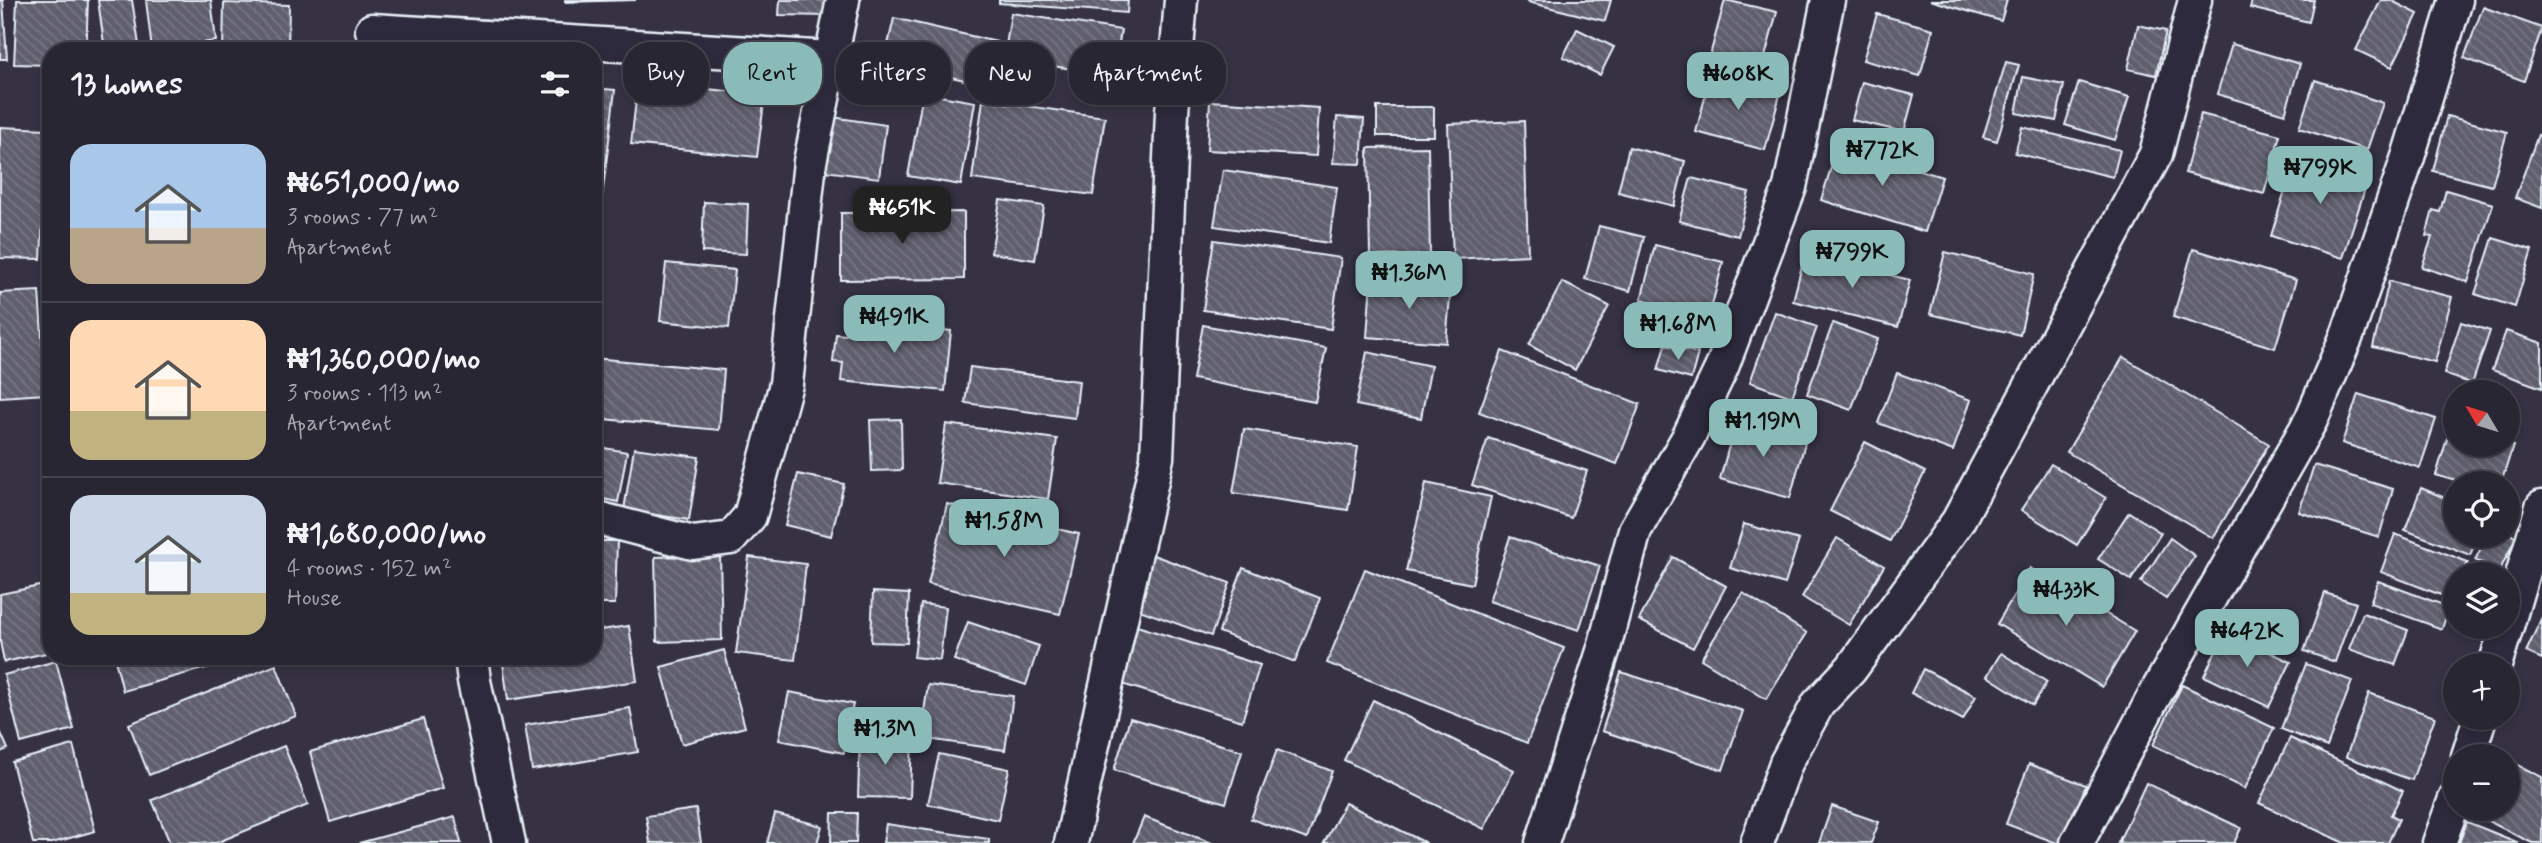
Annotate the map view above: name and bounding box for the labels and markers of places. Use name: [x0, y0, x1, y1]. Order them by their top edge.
pin: ₦608K: [1689, 52, 1787, 112]
pin: ₦772K: [1833, 128, 1931, 188]
pin: ₦799K: [2271, 146, 2369, 206]
pin: ₦651K: [853, 187, 951, 246]
pin: ₦799K: [1803, 230, 1901, 290]
pin: ₦1.36M: [1352, 252, 1466, 311]
pin: ₦491K: [845, 296, 943, 355]
pin: ₦1.68M: [1621, 302, 1735, 362]
pin: ₦1.19M: [1706, 400, 1820, 459]
pin: ₦1.58M: [947, 500, 1061, 559]
pin: ₦433K: [2017, 568, 2115, 628]
pin: ₦642K: [2198, 610, 2296, 669]
pin: ₦1.3M: [836, 708, 934, 767]

